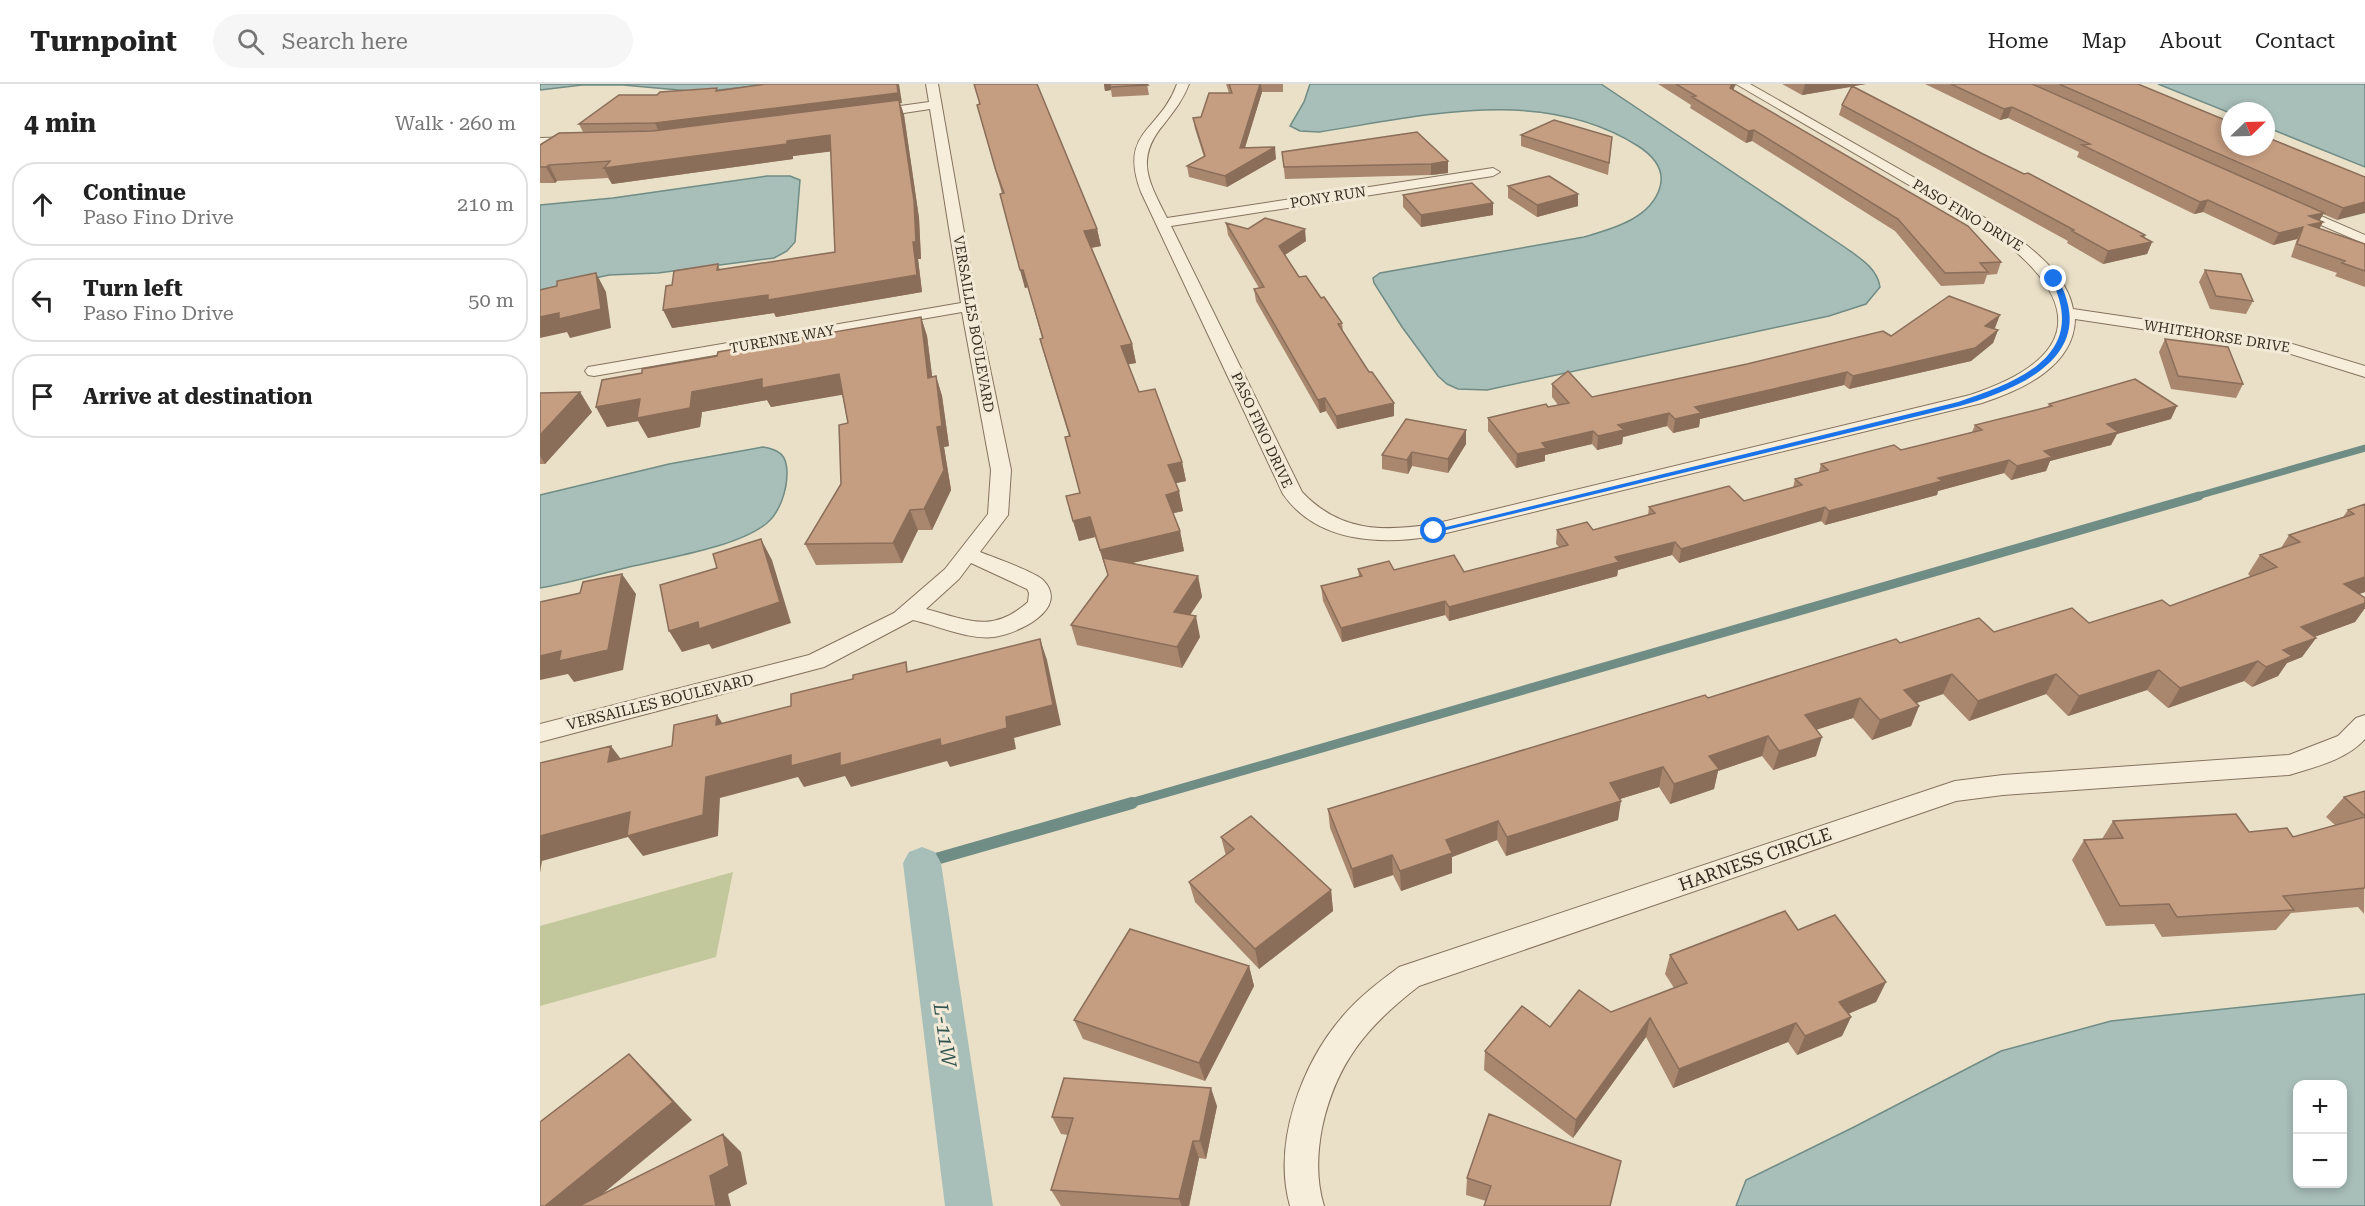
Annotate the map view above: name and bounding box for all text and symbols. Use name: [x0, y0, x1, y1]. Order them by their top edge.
search box: [213, 14, 633, 68]
text: Turnpoint: [30, 25, 177, 58]
icon: search: [234, 25, 267, 58]
text: Search here: [282, 29, 408, 54]
text: Home: [1988, 29, 2049, 53]
text: Map: [2082, 29, 2127, 53]
text: About: [2160, 29, 2222, 53]
text: Contact: [2255, 29, 2335, 53]
north arrow: [2221, 102, 2275, 156]
text: 4 min: [24, 108, 96, 138]
text: Walk · 260 m: [395, 111, 516, 135]
street label: PASO FINO DRIVE: [1910, 176, 2026, 254]
text: Continue: [83, 180, 186, 205]
street label: PONY RUN: [1289, 183, 1367, 211]
icon: ahead: [26, 188, 59, 221]
text: 210 m: [457, 192, 514, 216]
text: Paso Fino Drive: [83, 205, 234, 229]
street label: VERSAILLES BOULEVARD: [951, 234, 997, 414]
route end: [2040, 265, 2066, 291]
text: Turn left: [83, 276, 183, 301]
icon: left: [26, 284, 59, 317]
text: 50 m: [468, 288, 514, 312]
text: Paso Fino Drive: [83, 301, 234, 325]
street label: WHITEHORSE DRIVE: [2143, 317, 2291, 355]
street label: TURENNE WAY: [728, 322, 836, 356]
street label: PASO FINO DRIVE: [1228, 370, 1296, 490]
icon: arrive: [26, 380, 59, 413]
text: Arrive at destination: [83, 384, 312, 409]
route start: [1420, 517, 1446, 543]
street label: VERSAILLES BOULEVARD: [565, 670, 755, 734]
street label: HARNESS CIRCLE: [1676, 823, 1834, 895]
water label: L-11W: [929, 1001, 962, 1070]
map controls: [2293, 1080, 2347, 1188]
button: +: [2293, 1080, 2347, 1134]
button: −: [2293, 1134, 2347, 1188]

